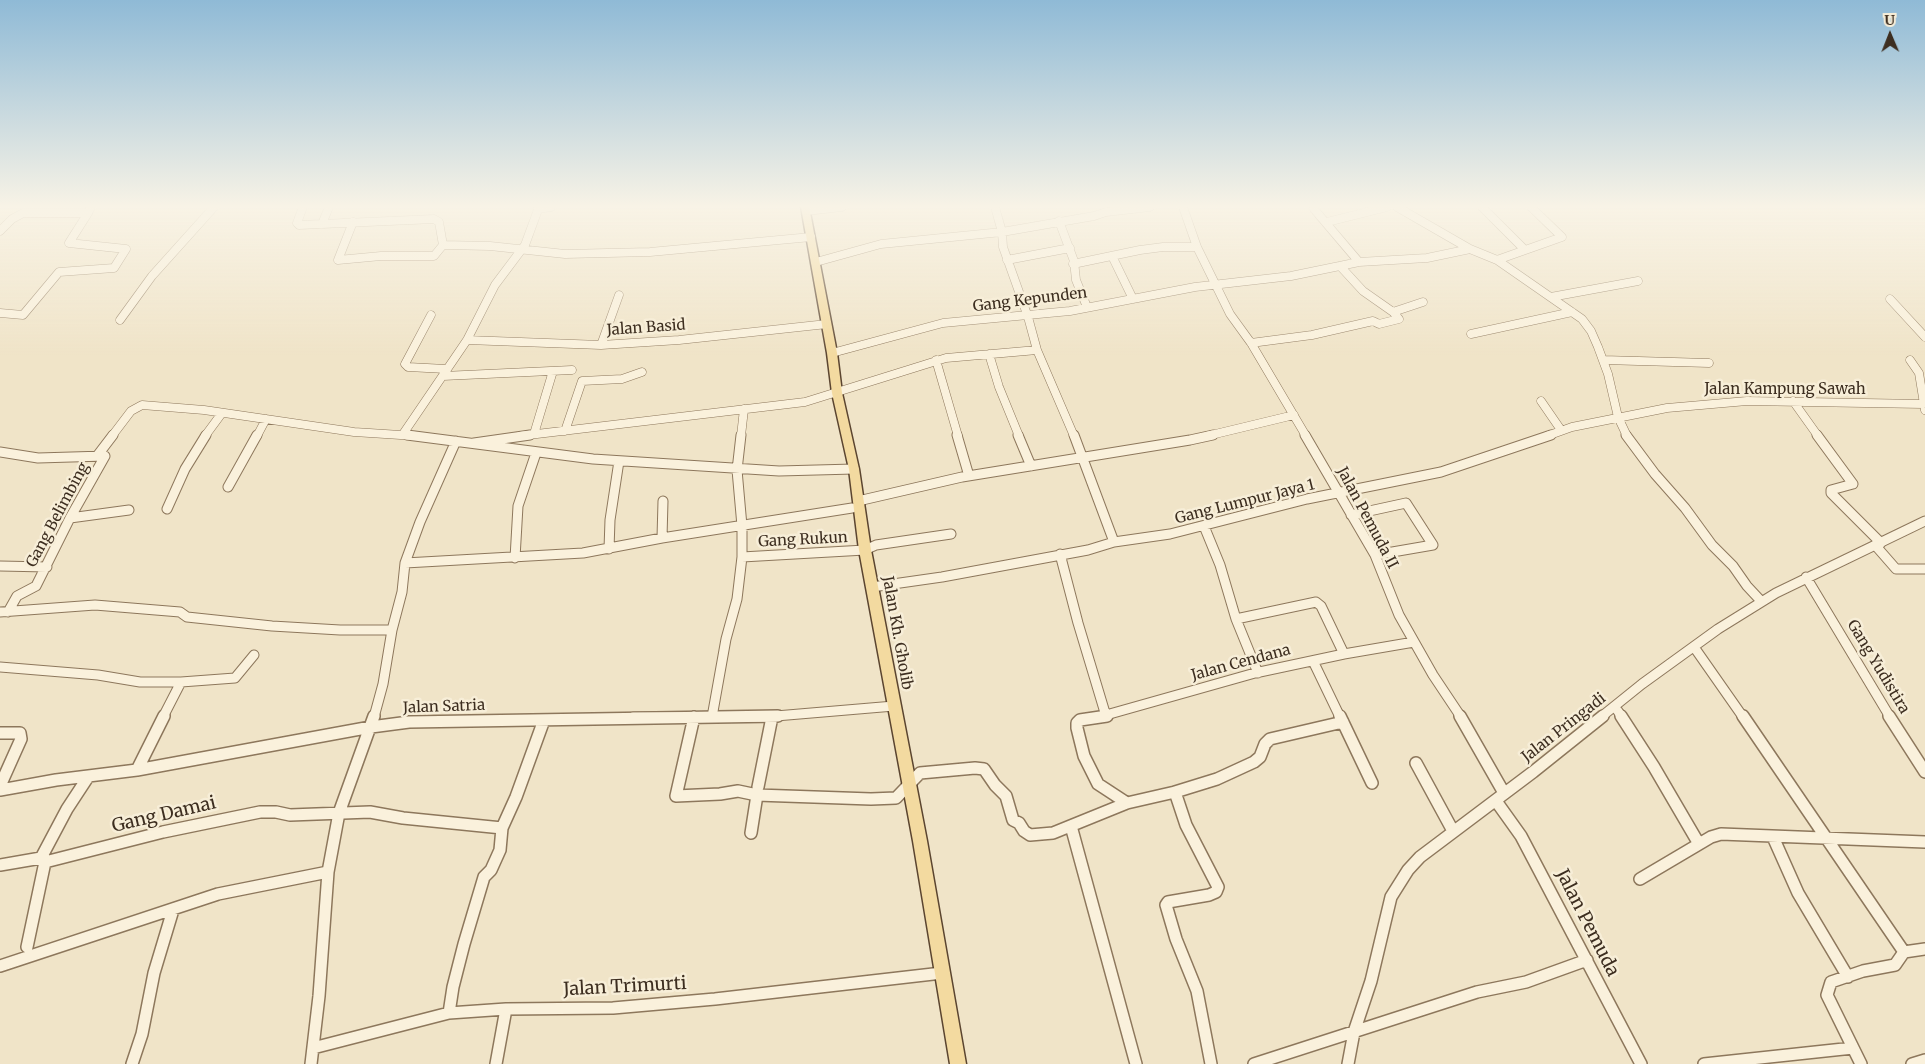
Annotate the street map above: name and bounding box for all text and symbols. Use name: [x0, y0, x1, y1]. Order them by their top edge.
north arrow: [1865, 10, 1915, 60]
text: U: [1884, 11, 1895, 29]
street label: Gang Kepunden: [972, 284, 1088, 316]
street label: Jalan Basid: [606, 316, 686, 340]
street label: Jalan Kampung Sawah: [1704, 381, 1866, 399]
street label: Gang Belimbing: [23, 459, 93, 571]
street label: Jalan Pemuda II: [1333, 464, 1401, 572]
street label: Gang Lumpur Jaya 1: [1173, 476, 1317, 528]
street label: Gang Rukun: [758, 529, 848, 551]
street label: Jalan Kh. Gholib: [878, 575, 916, 691]
street label: Gang Yudistira: [1843, 617, 1913, 717]
street label: Jalan Cendana: [1189, 641, 1293, 685]
street label: Jalan Pringadi: [1518, 690, 1610, 766]
street label: Jalan Satria: [403, 697, 485, 717]
street label: Gang Damai: [110, 793, 218, 837]
street label: Jalan Pemuda: [1551, 866, 1623, 980]
street label: Jalan Trimurti: [563, 973, 687, 1001]

